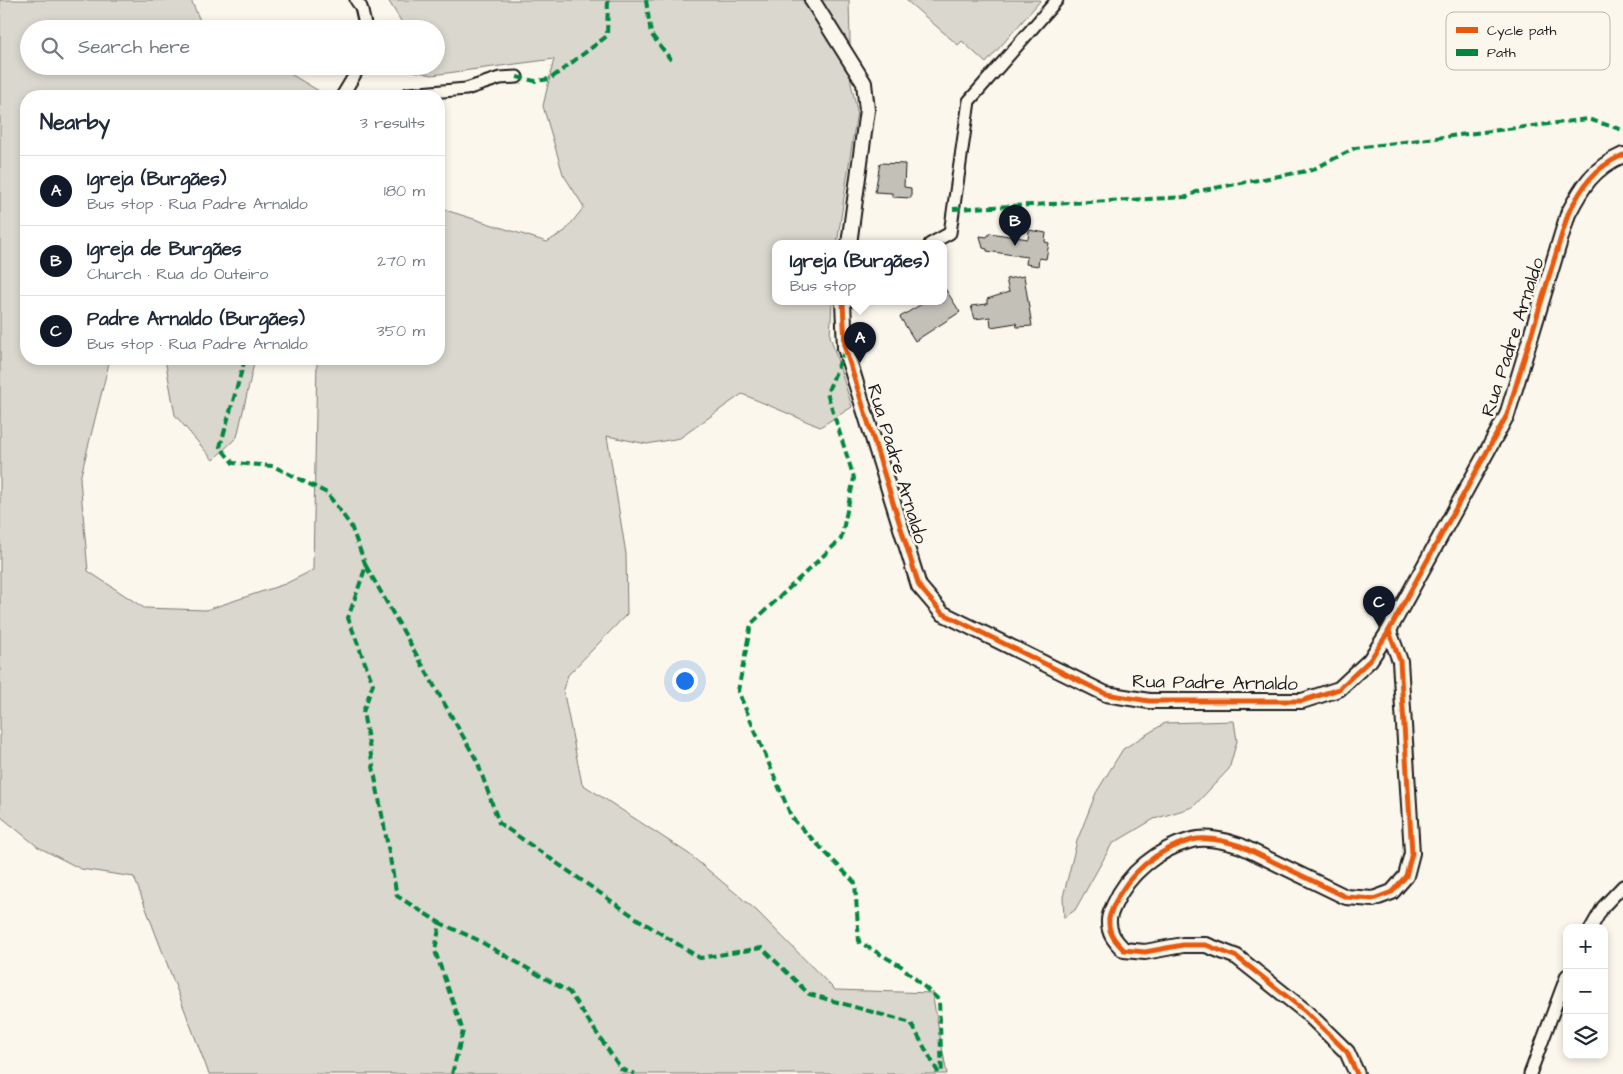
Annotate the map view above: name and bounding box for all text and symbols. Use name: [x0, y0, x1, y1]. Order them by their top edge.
legend: [1446, 12, 1610, 70]
search box: [20, 20, 445, 75]
text: Cycle path: [1487, 21, 1556, 41]
icon: search: [38, 34, 66, 62]
text: Search here: [78, 34, 190, 61]
text: Path: [1487, 43, 1516, 63]
text: Nearby: [40, 108, 110, 137]
text: 3 results: [360, 112, 425, 134]
text: Igreja (Burgães): [87, 166, 226, 193]
text: A: [51, 180, 61, 202]
text: 180 m: [384, 180, 425, 202]
text: Bus stop · Rua Padre Arnaldo: [87, 193, 308, 215]
pin: B: [999, 205, 1031, 246]
text: Igreja de Burgães: [87, 236, 242, 263]
popup: [772, 240, 947, 305]
text: Igreja (Burgães): [790, 248, 929, 275]
text: B: [50, 250, 62, 272]
text: 270 m: [377, 250, 425, 272]
street label: Rua Padre Arnaldo: [1475, 254, 1552, 420]
text: Church · Rua do Outeiro: [87, 263, 268, 285]
text: Bus stop: [790, 275, 856, 297]
text: Padre Arnaldo (Burgães): [87, 306, 305, 333]
text: C: [50, 320, 62, 342]
text: 350 m: [377, 320, 425, 342]
pin: A: [844, 322, 876, 363]
text: Bus stop · Rua Padre Arnaldo: [87, 333, 308, 355]
street label: Rua Padre Arnaldo: [860, 381, 934, 547]
pin: C: [1363, 586, 1395, 627]
your location: [672, 668, 698, 694]
street label: Rua Padre Arnaldo: [1132, 668, 1298, 698]
map controls: [1563, 924, 1608, 1059]
button: +: [1563, 924, 1608, 969]
button: −: [1563, 969, 1608, 1014]
button: layers: [1563, 1014, 1608, 1059]

